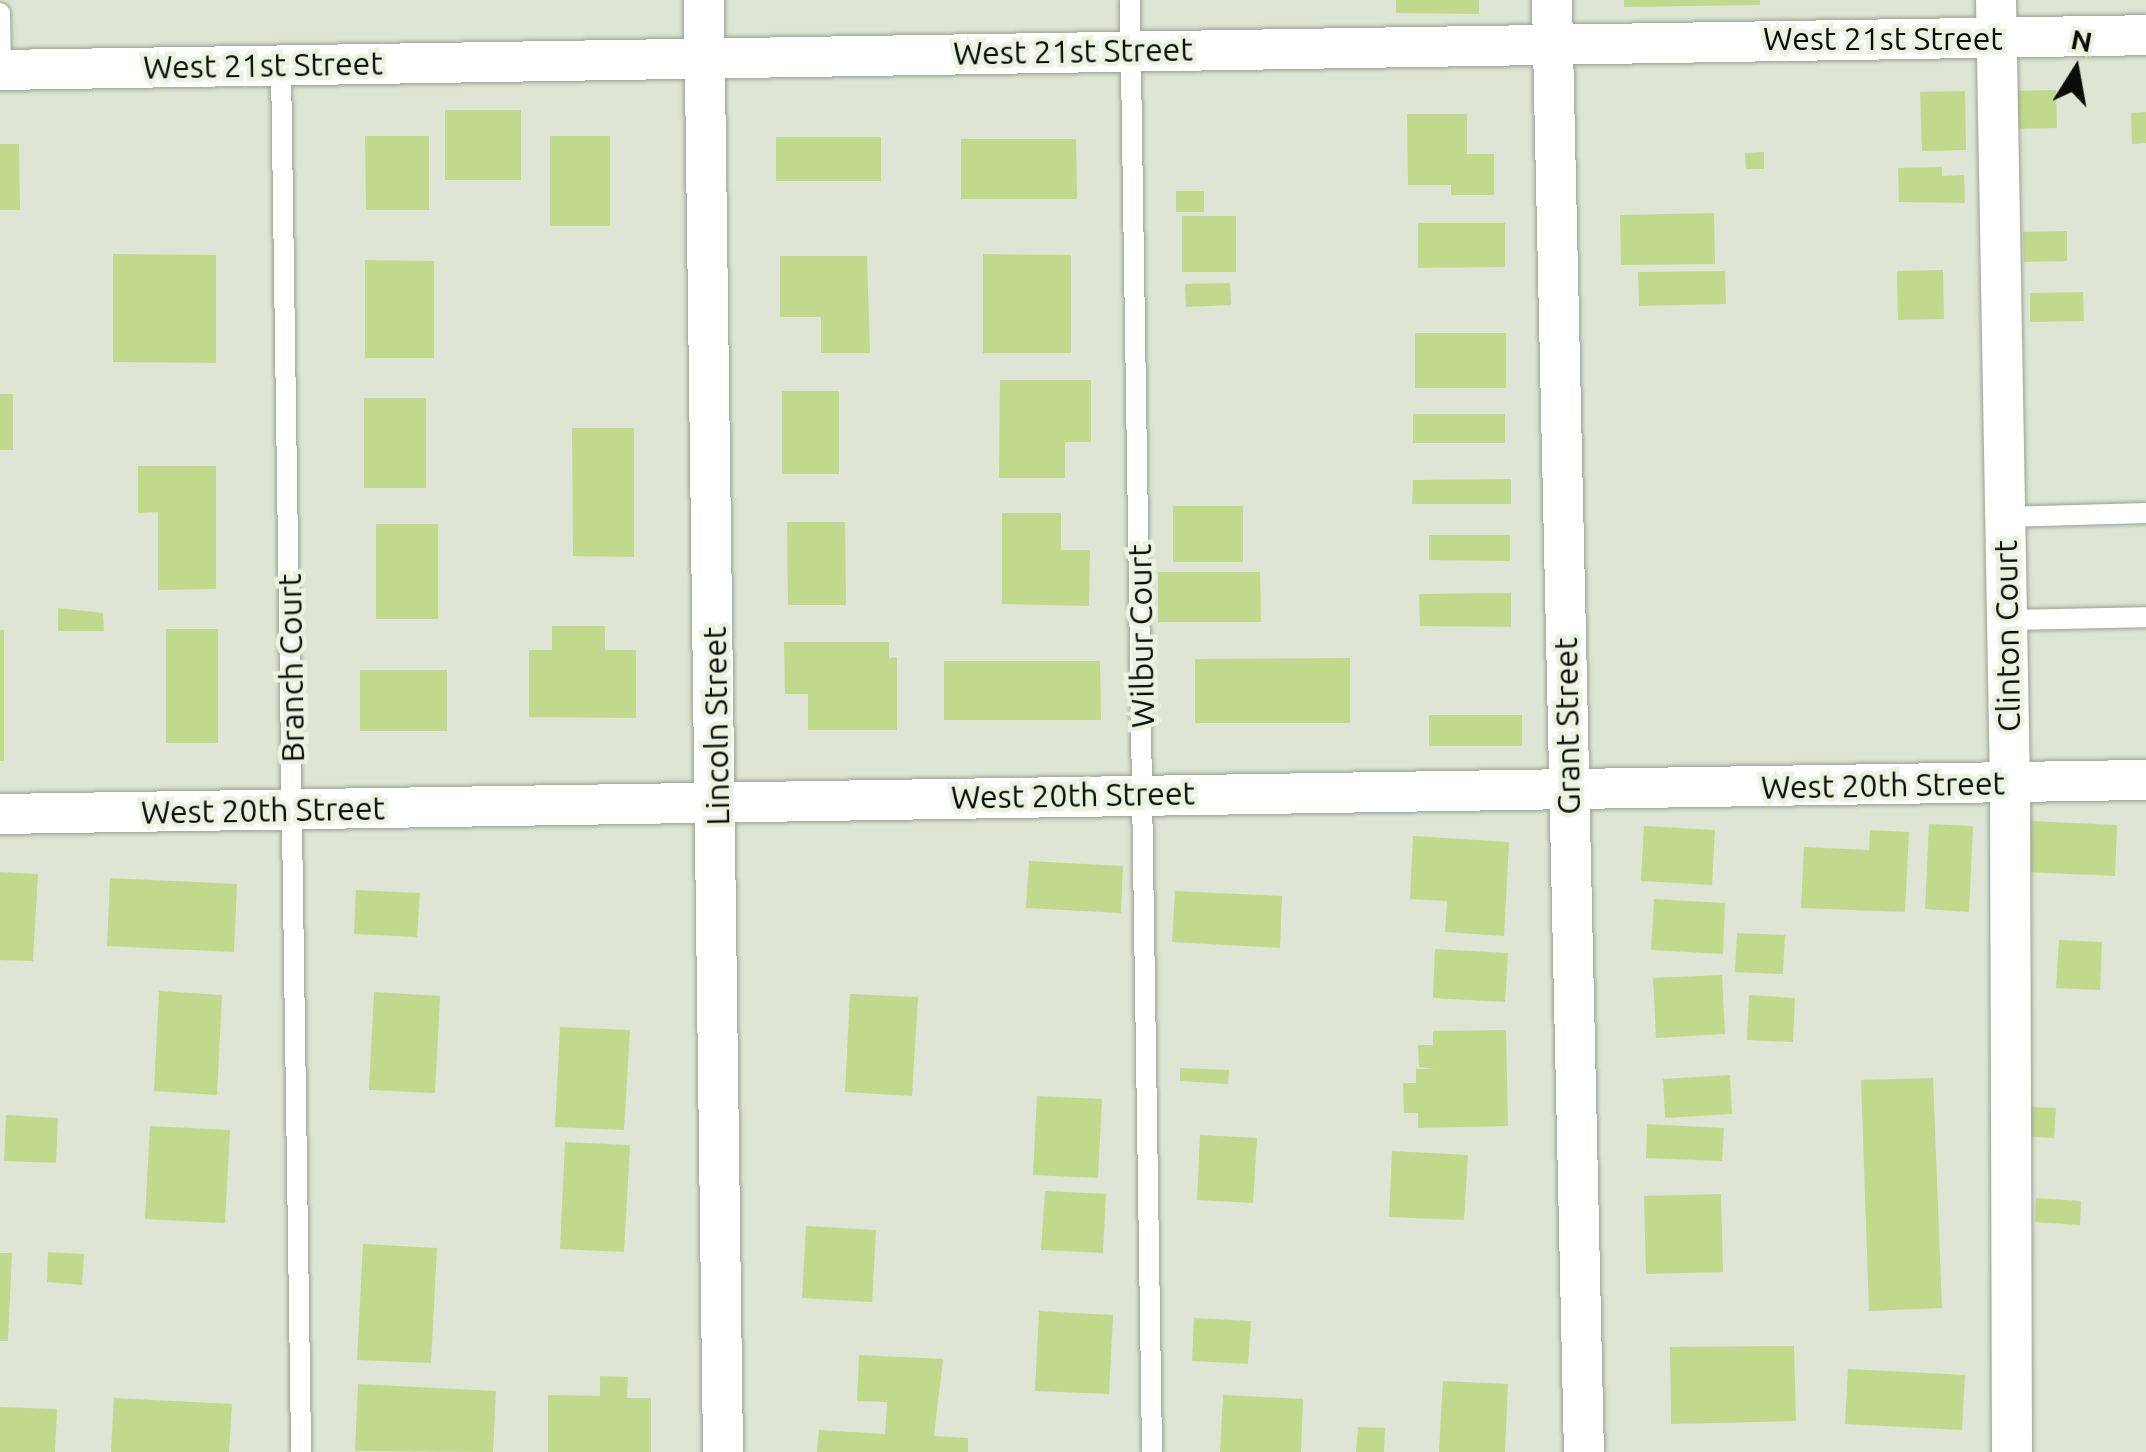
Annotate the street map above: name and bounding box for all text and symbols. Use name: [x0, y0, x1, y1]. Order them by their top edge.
street label: West 21st Street: [1763, 19, 2003, 57]
north arrow: [2026, 20, 2126, 120]
text: N: [2069, 23, 2095, 57]
street label: West 21st Street: [953, 30, 1193, 72]
street label: West 21st Street: [143, 44, 383, 86]
street label: Clinton Court: [1986, 540, 2028, 732]
street label: Wilbur Court: [1120, 544, 1162, 728]
street label: Branch Court: [270, 573, 312, 763]
street label: Lincoln Street: [695, 626, 737, 826]
street label: Grant Street: [1546, 637, 1588, 815]
street label: West 20th Street: [1761, 764, 2005, 806]
street label: West 20th Street: [951, 774, 1195, 816]
street label: West 20th Street: [141, 789, 385, 831]

